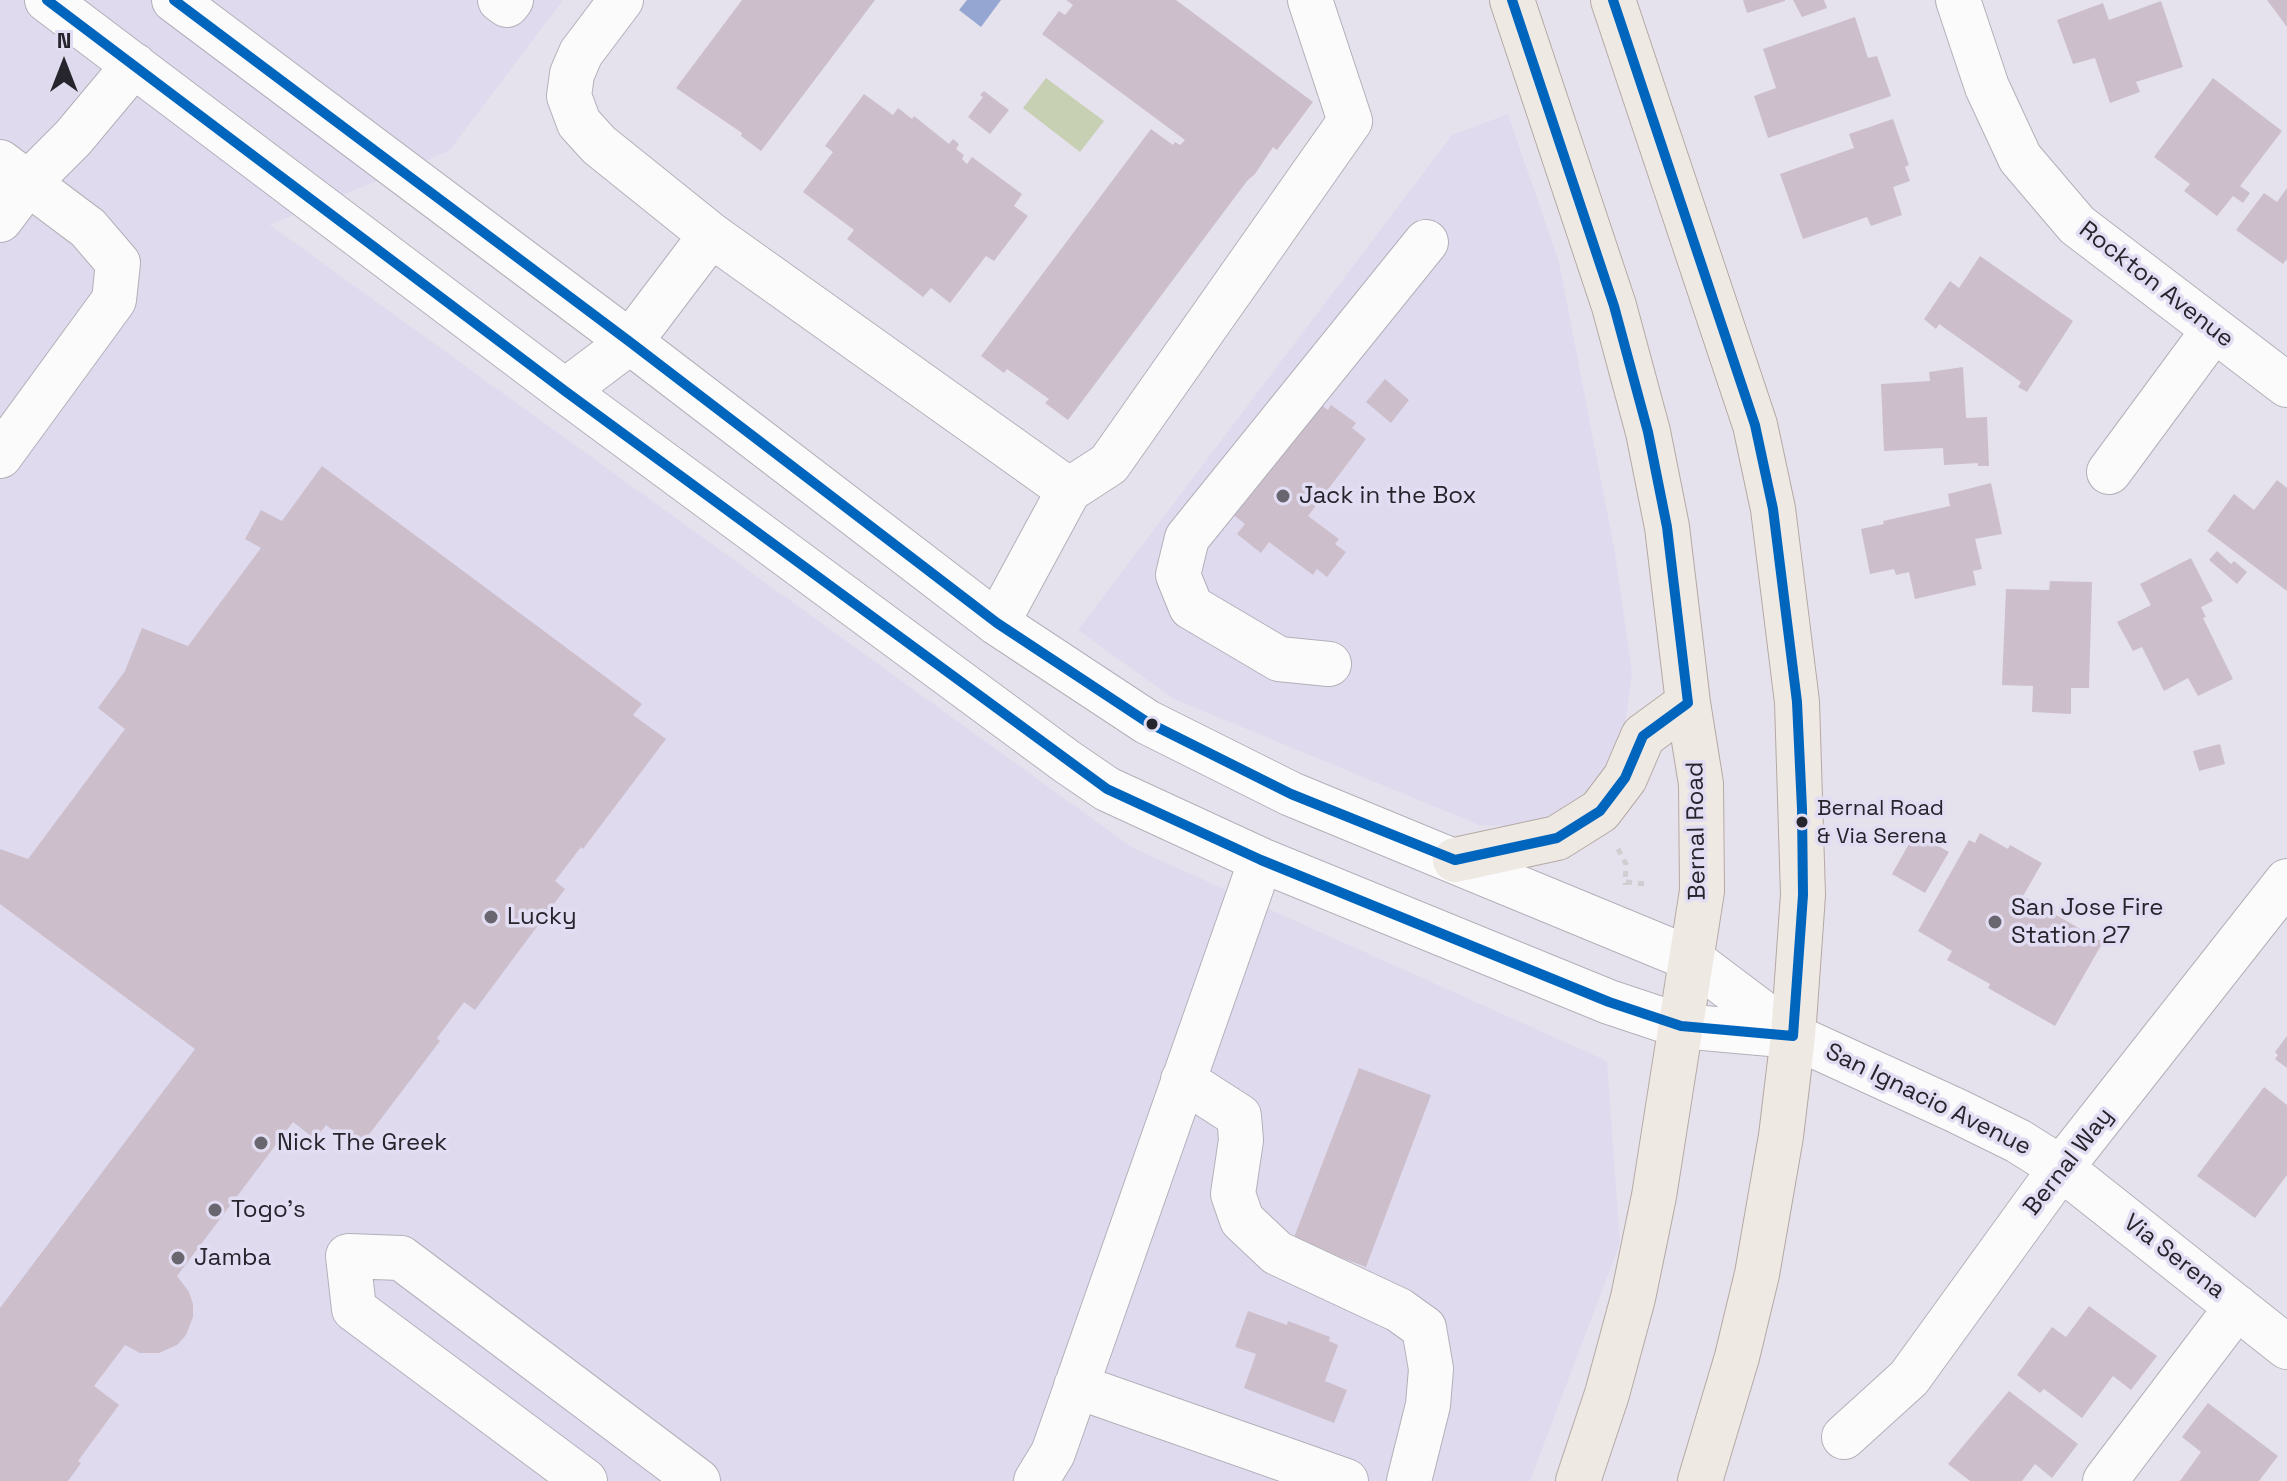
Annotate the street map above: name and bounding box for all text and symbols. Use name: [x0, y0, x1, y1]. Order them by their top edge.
north arrow: [24, 24, 104, 104]
text: N: [57, 26, 71, 54]
street label: Rockton Avenue: [2073, 216, 2239, 354]
place label: Jack in the Box: [1299, 482, 1477, 510]
marker: Jack in the Box: [1274, 487, 1292, 505]
unlabelled marker: [1144, 716, 1160, 732]
street label: Bernal Road: [1681, 761, 1713, 901]
place label: Bernal Road & Via Serena: [1817, 796, 1947, 848]
marker: Bernal Road & Via Serena: [1794, 814, 1810, 830]
place label: San Jose Fire Station 27: [2011, 894, 2164, 950]
place label: Lucky: [507, 903, 577, 931]
marker: Lucky: [482, 908, 500, 926]
marker: San Jose Fire Station 27: [1986, 913, 2004, 931]
street label: San Ignacio Avenue: [1821, 1038, 2035, 1162]
street label: Bernal Way: [2018, 1102, 2120, 1222]
place label: Nick The Greek: [277, 1129, 447, 1157]
marker: Nick The Greek: [252, 1134, 270, 1152]
place label: Togo's: [231, 1196, 306, 1224]
marker: Togo's: [206, 1201, 224, 1219]
street label: Via Serena: [2117, 1208, 2231, 1306]
place label: Jamba: [194, 1244, 271, 1272]
marker: Jamba: [169, 1249, 187, 1267]

